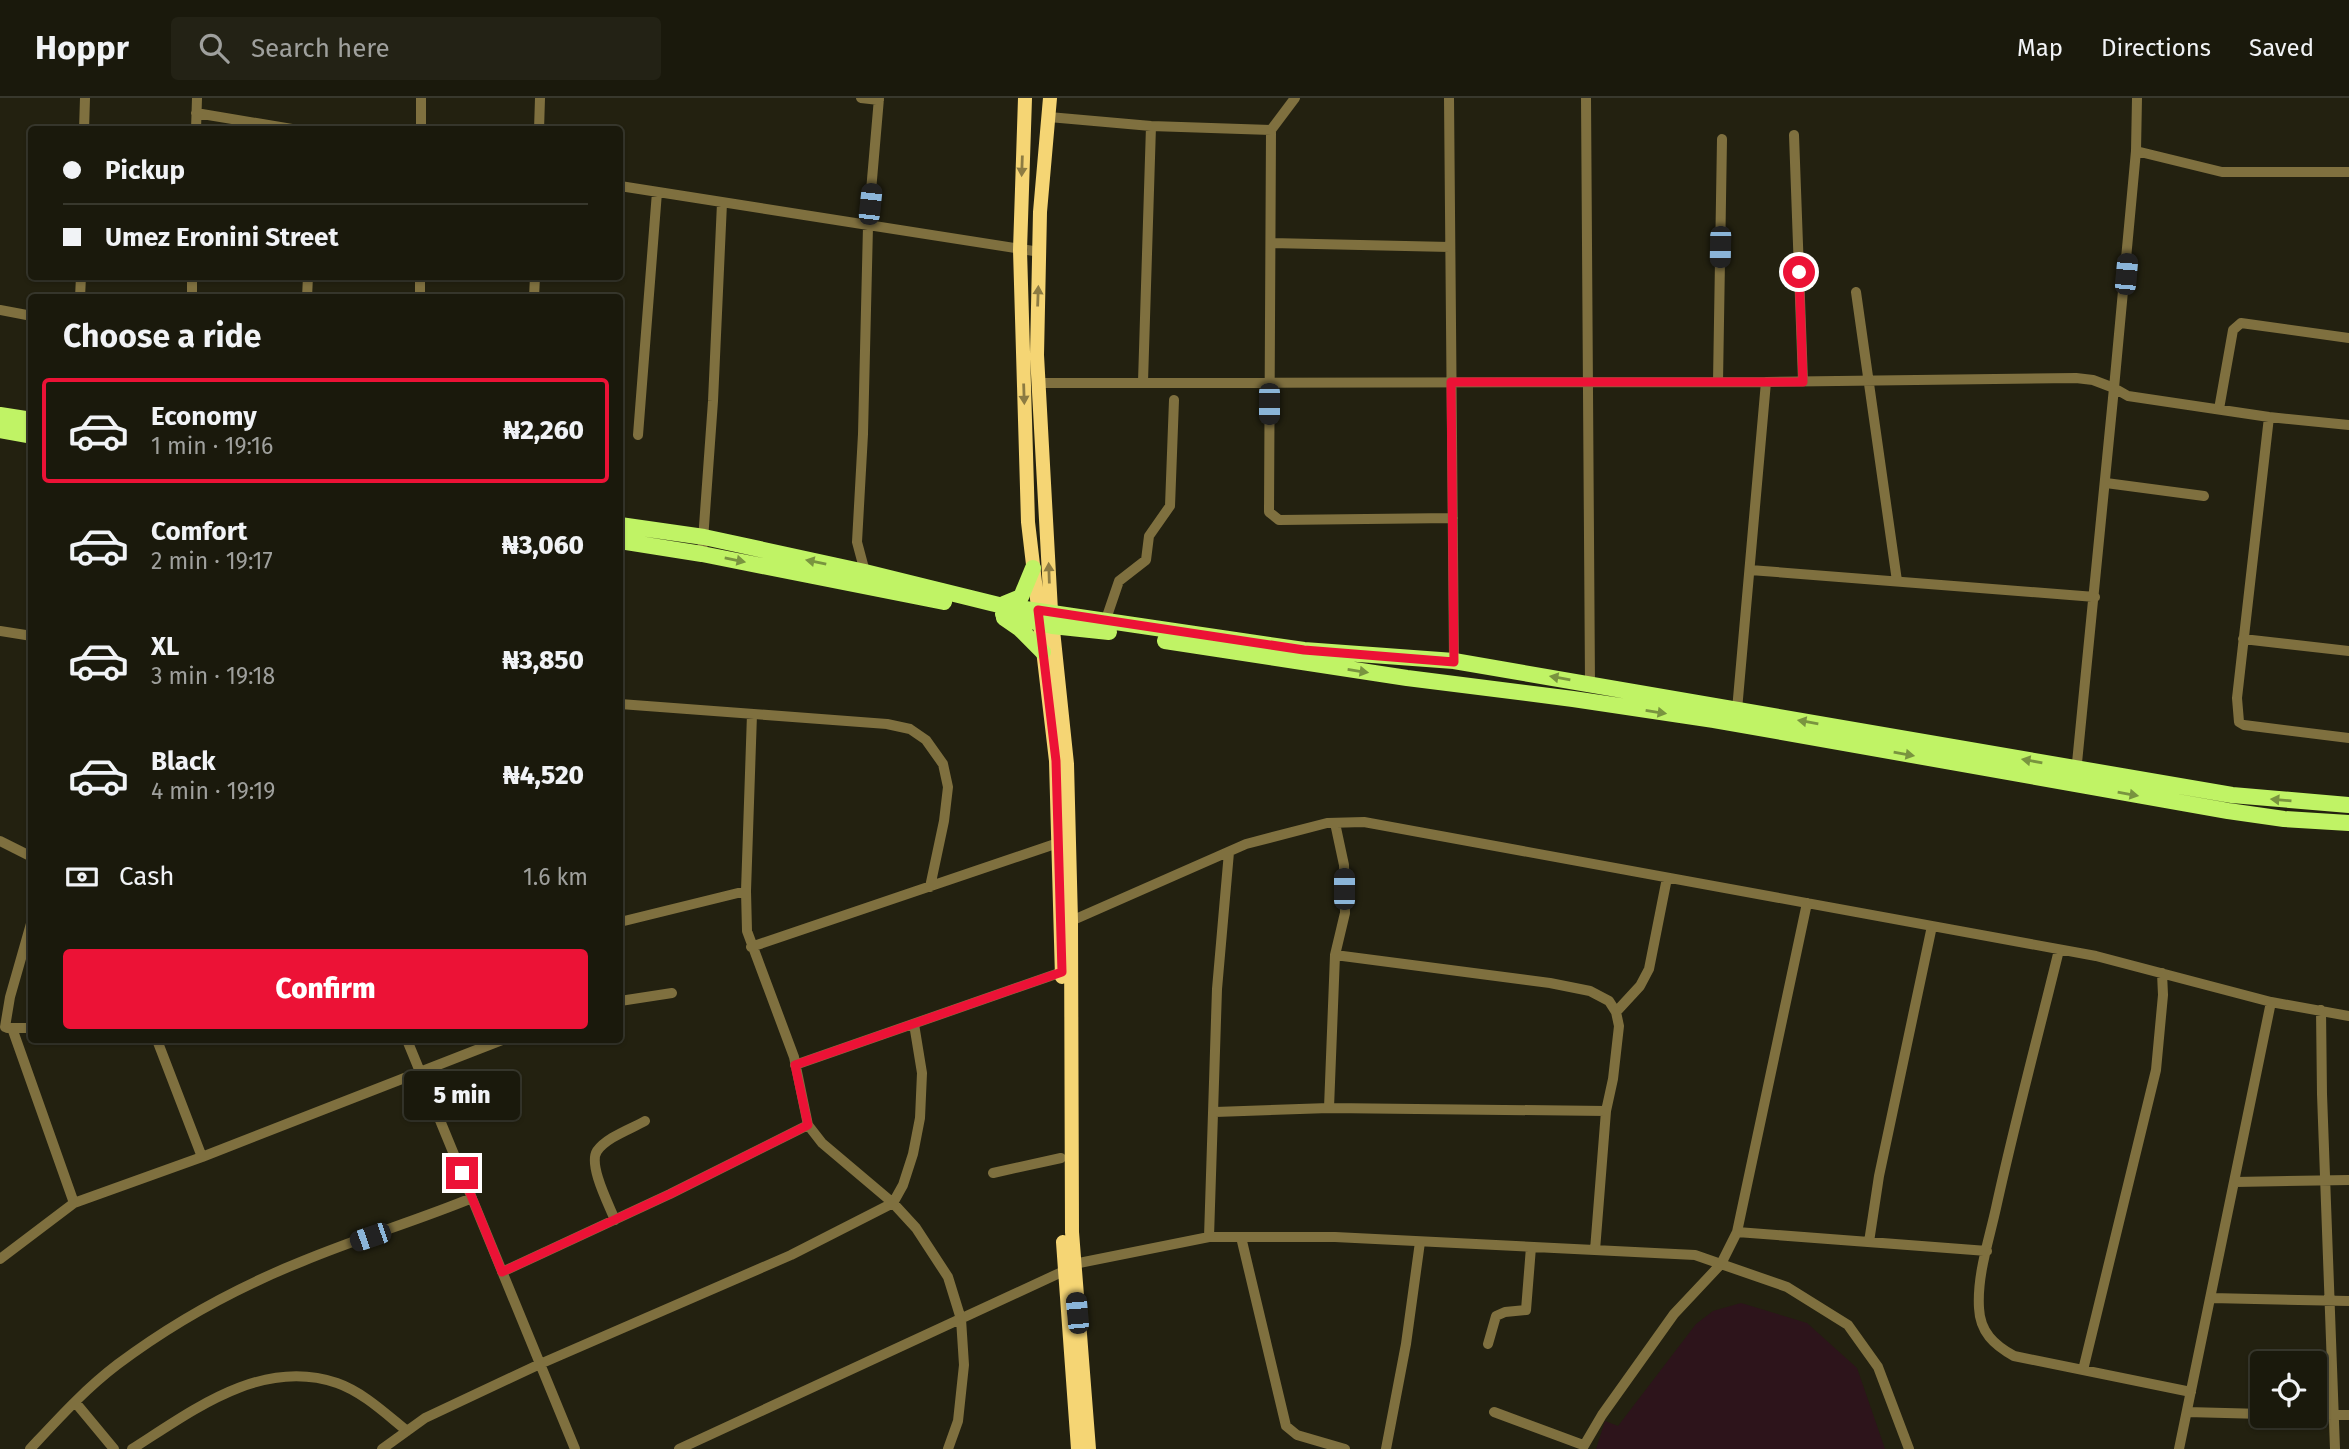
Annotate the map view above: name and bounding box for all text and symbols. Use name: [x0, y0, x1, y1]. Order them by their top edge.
search box: [171, 17, 661, 80]
text: Hoppr: [35, 28, 129, 68]
icon: search: [195, 29, 233, 67]
text: Search here: [251, 33, 390, 64]
text: Map: [2017, 34, 2063, 62]
text: Directions: [2101, 34, 2211, 62]
text: Saved: [2249, 34, 2314, 62]
text: Pickup: [105, 155, 185, 186]
one-way arrow: [1017, 155, 1028, 177]
car: [858, 182, 883, 226]
text: Umez Eronini Street: [105, 222, 338, 253]
car: [1710, 226, 1731, 268]
car: [2114, 252, 2139, 296]
route start: [1783, 256, 1815, 288]
one-way arrow: [1033, 285, 1044, 307]
text: Choose a ride: [63, 317, 261, 355]
one-way arrow: [1018, 383, 1030, 405]
car: [1259, 383, 1280, 425]
icon: car: [67, 399, 130, 462]
text: Economy: [151, 401, 257, 432]
text: ₦2,260: [503, 415, 584, 446]
text: 1 min · 19:16: [151, 432, 273, 460]
icon: car: [67, 514, 130, 577]
text: Comfort: [151, 516, 247, 547]
text: ₦3,060: [502, 530, 584, 561]
text: 2 min · 19:17: [151, 547, 273, 575]
one-way arrow: [724, 555, 746, 566]
one-way arrow: [805, 556, 827, 567]
one-way arrow: [1044, 561, 1055, 583]
icon: car: [67, 629, 130, 692]
text: XL: [151, 631, 179, 662]
text: ₦3,850: [502, 645, 584, 676]
text: 3 min · 19:18: [151, 662, 275, 690]
one-way arrow: [1347, 665, 1369, 676]
one-way arrow: [1549, 672, 1571, 683]
one-way arrow: [1645, 706, 1667, 717]
one-way arrow: [1797, 716, 1819, 727]
icon: car: [67, 744, 130, 807]
text: Black: [151, 746, 216, 777]
one-way arrow: [1893, 749, 1915, 760]
one-way arrow: [2021, 755, 2043, 766]
text: ₦4,520: [503, 760, 584, 791]
text: 4 min · 19:19: [151, 777, 275, 805]
one-way arrow: [2117, 789, 2139, 800]
one-way arrow: [2270, 794, 2292, 805]
icon: cash: [63, 858, 101, 896]
text: Cash: [119, 861, 175, 892]
text: 1.6 km: [523, 863, 588, 891]
car: [1334, 868, 1355, 910]
button: Confirm: [63, 949, 588, 1029]
callout: 5 min: [404, 1072, 520, 1121]
text: 5 min: [434, 1081, 490, 1109]
route end: [446, 1157, 478, 1189]
car: [347, 1220, 394, 1254]
car: [1065, 1291, 1090, 1335]
map controls: [2250, 1351, 2327, 1428]
button: locate: [2250, 1351, 2327, 1428]

